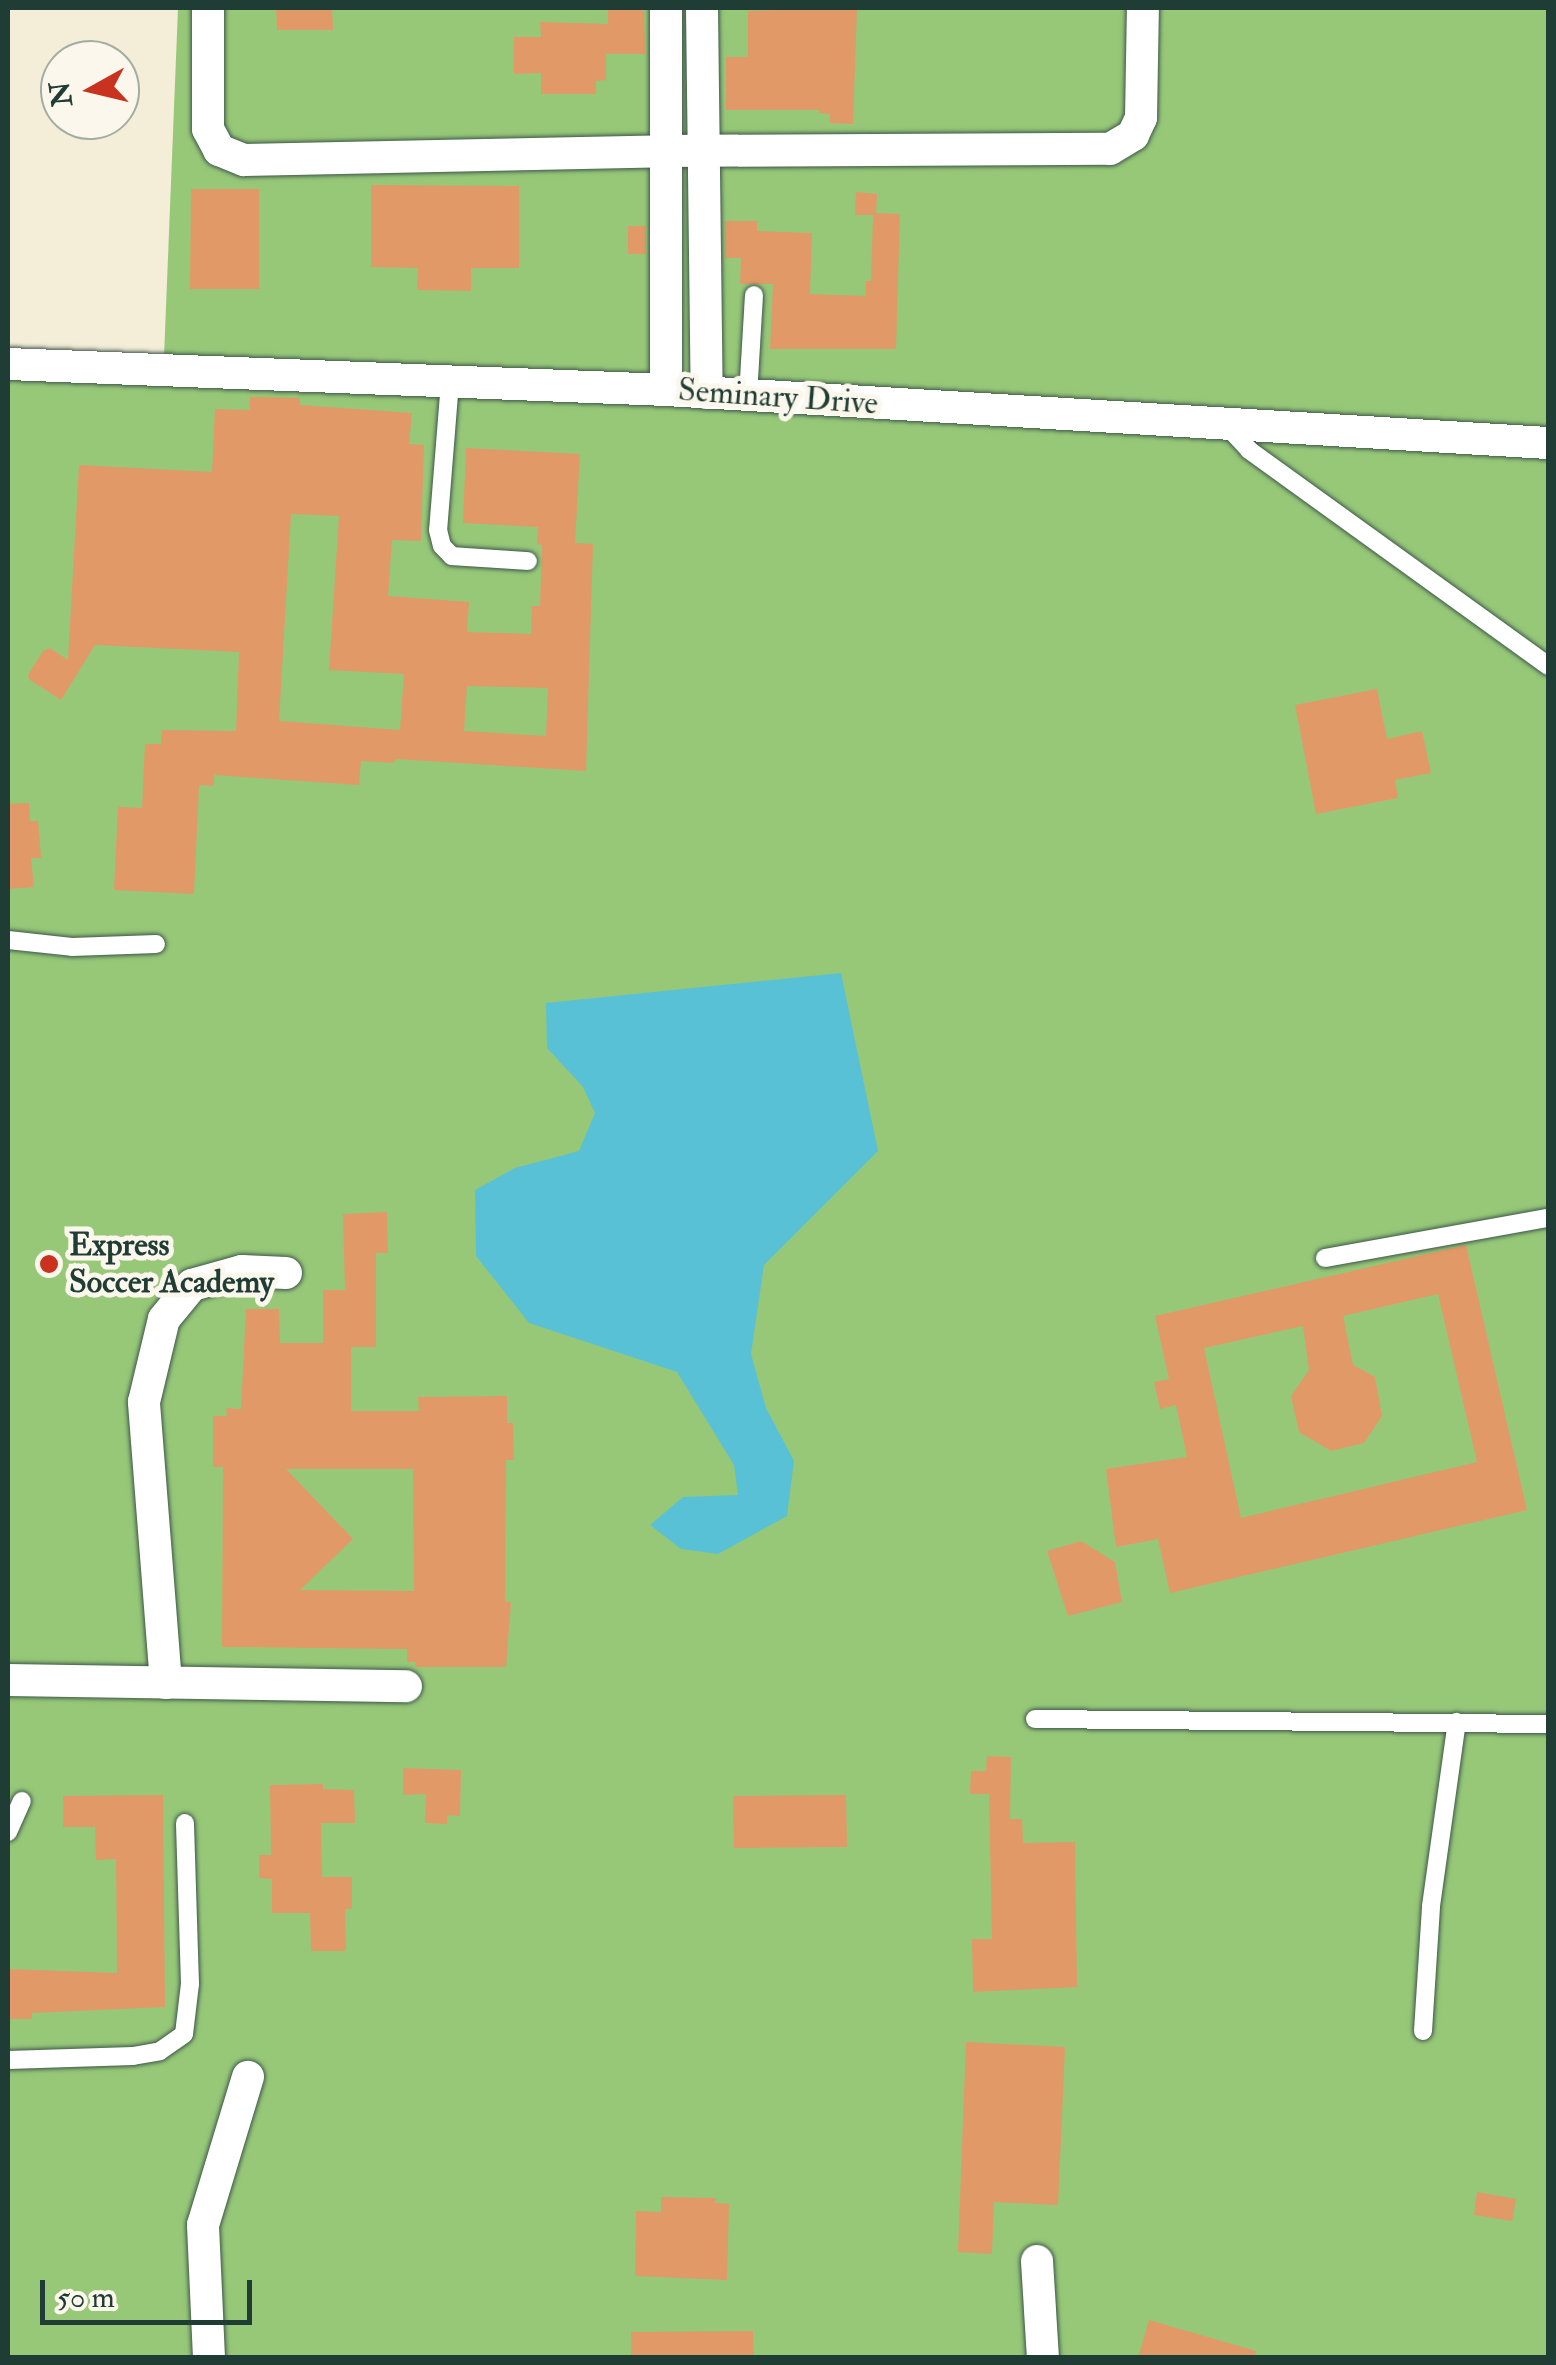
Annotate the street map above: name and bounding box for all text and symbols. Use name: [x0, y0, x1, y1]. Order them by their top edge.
north arrow: [40, 40, 140, 140]
text: N: [43, 79, 81, 109]
street label: Seminary Drive: [677, 371, 879, 423]
place label: Express Soccer Academy: [69, 1227, 274, 1302]
marker: Express Soccer Academy: [38, 1253, 60, 1275]
scale bar: [45, 2260, 258, 2322]
text: 50 m: [57, 2279, 115, 2316]

